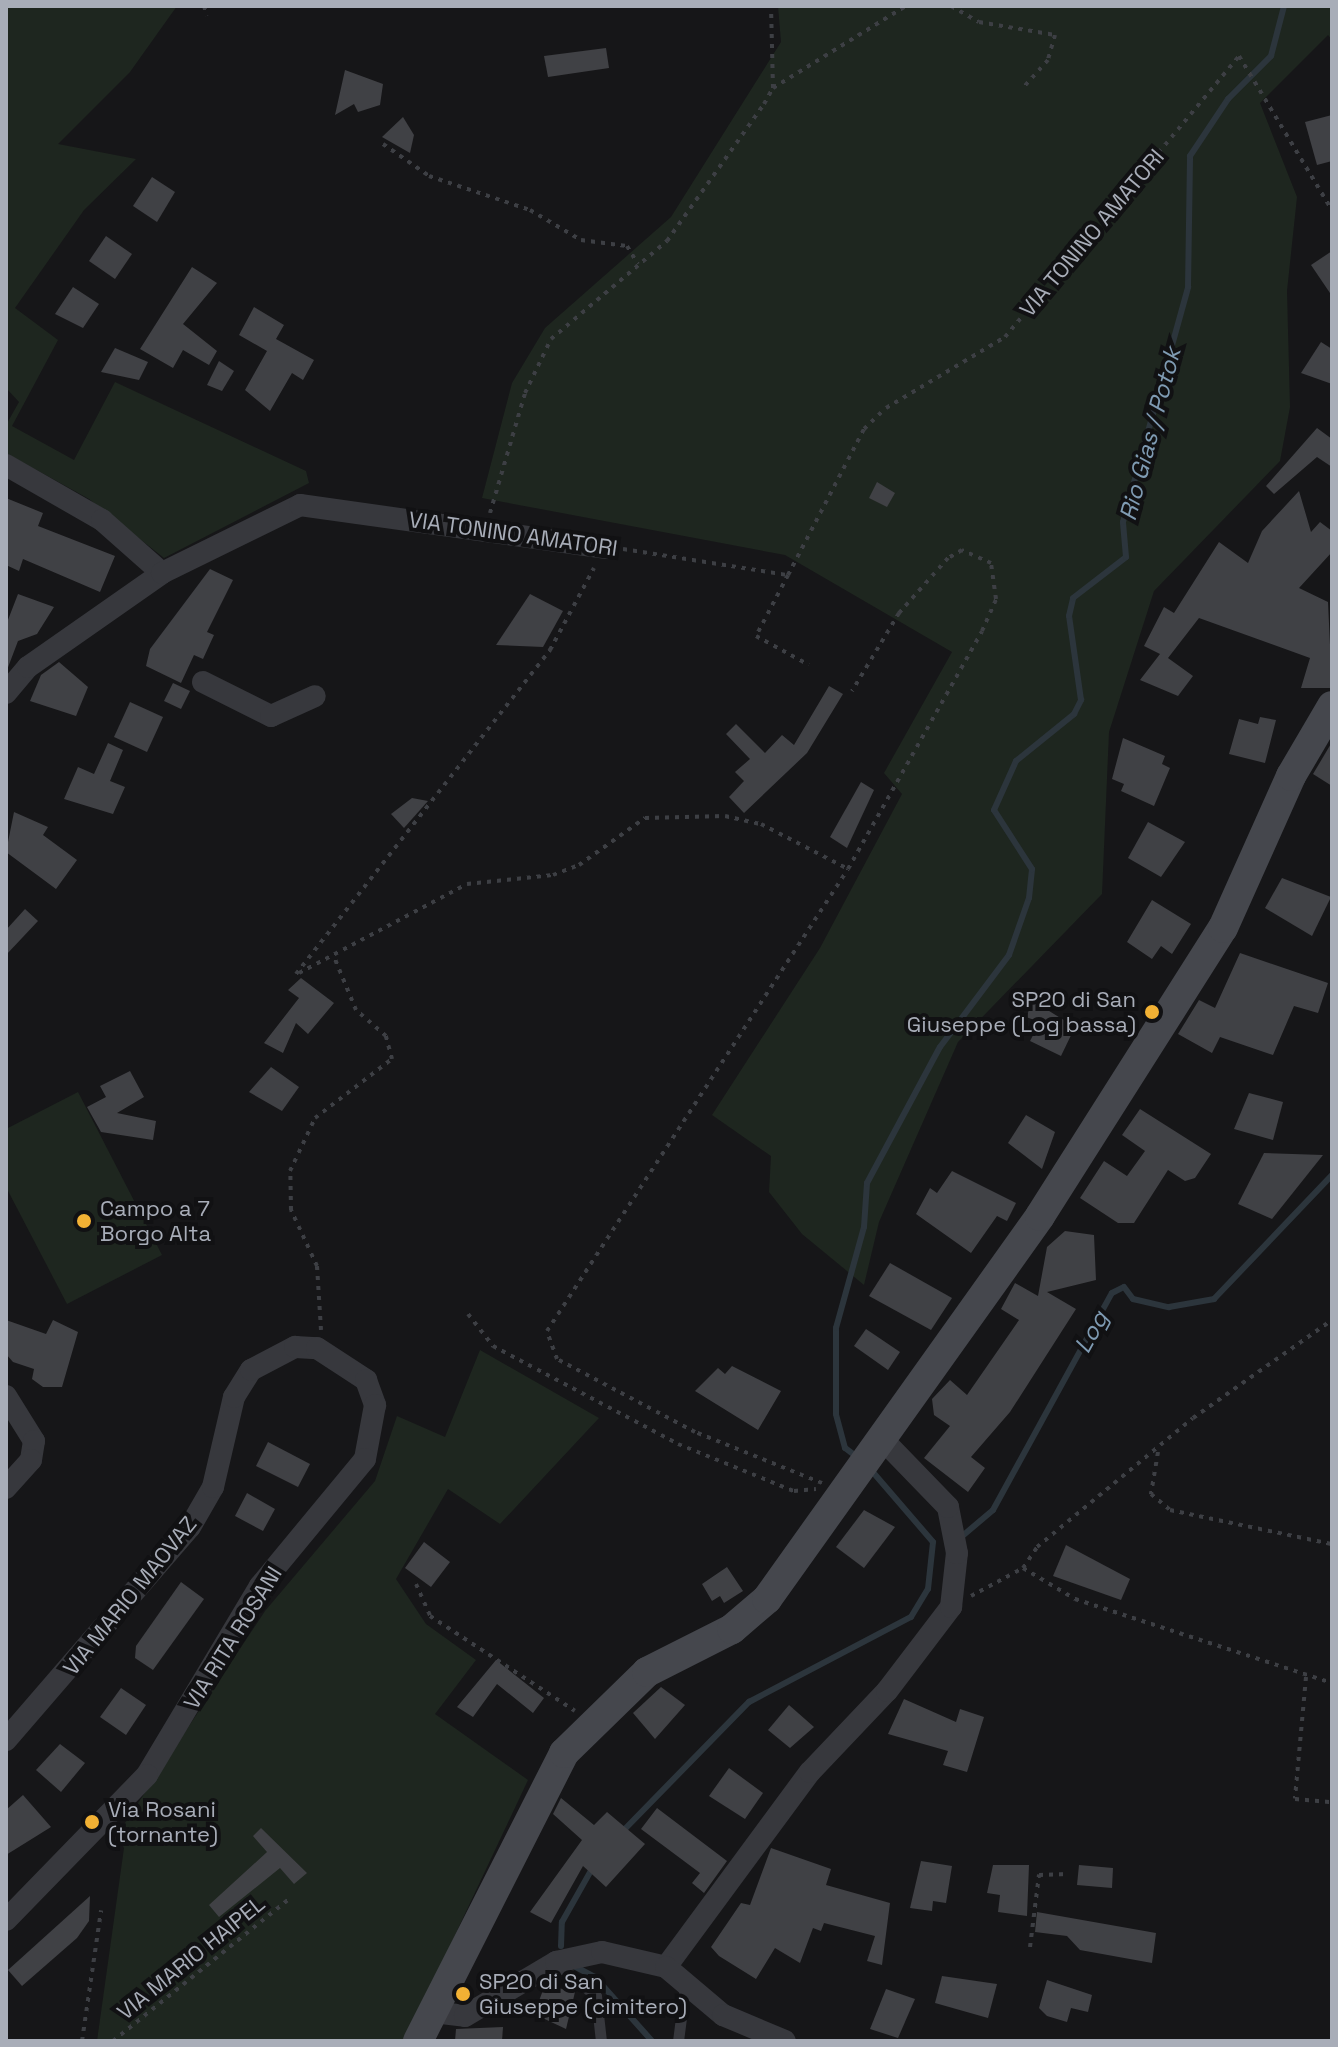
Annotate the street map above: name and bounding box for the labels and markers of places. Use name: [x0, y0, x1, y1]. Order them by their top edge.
place label: SP20 di San Giuseppe (Log bassa): [907, 986, 1136, 1038]
marker: SP20 di San Giuseppe (Log bassa): [1143, 1003, 1161, 1021]
place label: Campo a 7 Borgo Alta: [100, 1195, 211, 1246]
marker: Campo a 7 Borgo Alta: [75, 1212, 93, 1230]
place label: Via Rosani (tornante): [108, 1796, 218, 1848]
marker: Via Rosani (tornante): [83, 1813, 101, 1831]
place label: SP20 di San Giuseppe (cimitero): [479, 1968, 687, 2020]
marker: SP20 di San Giuseppe (cimitero): [454, 1985, 472, 2003]

